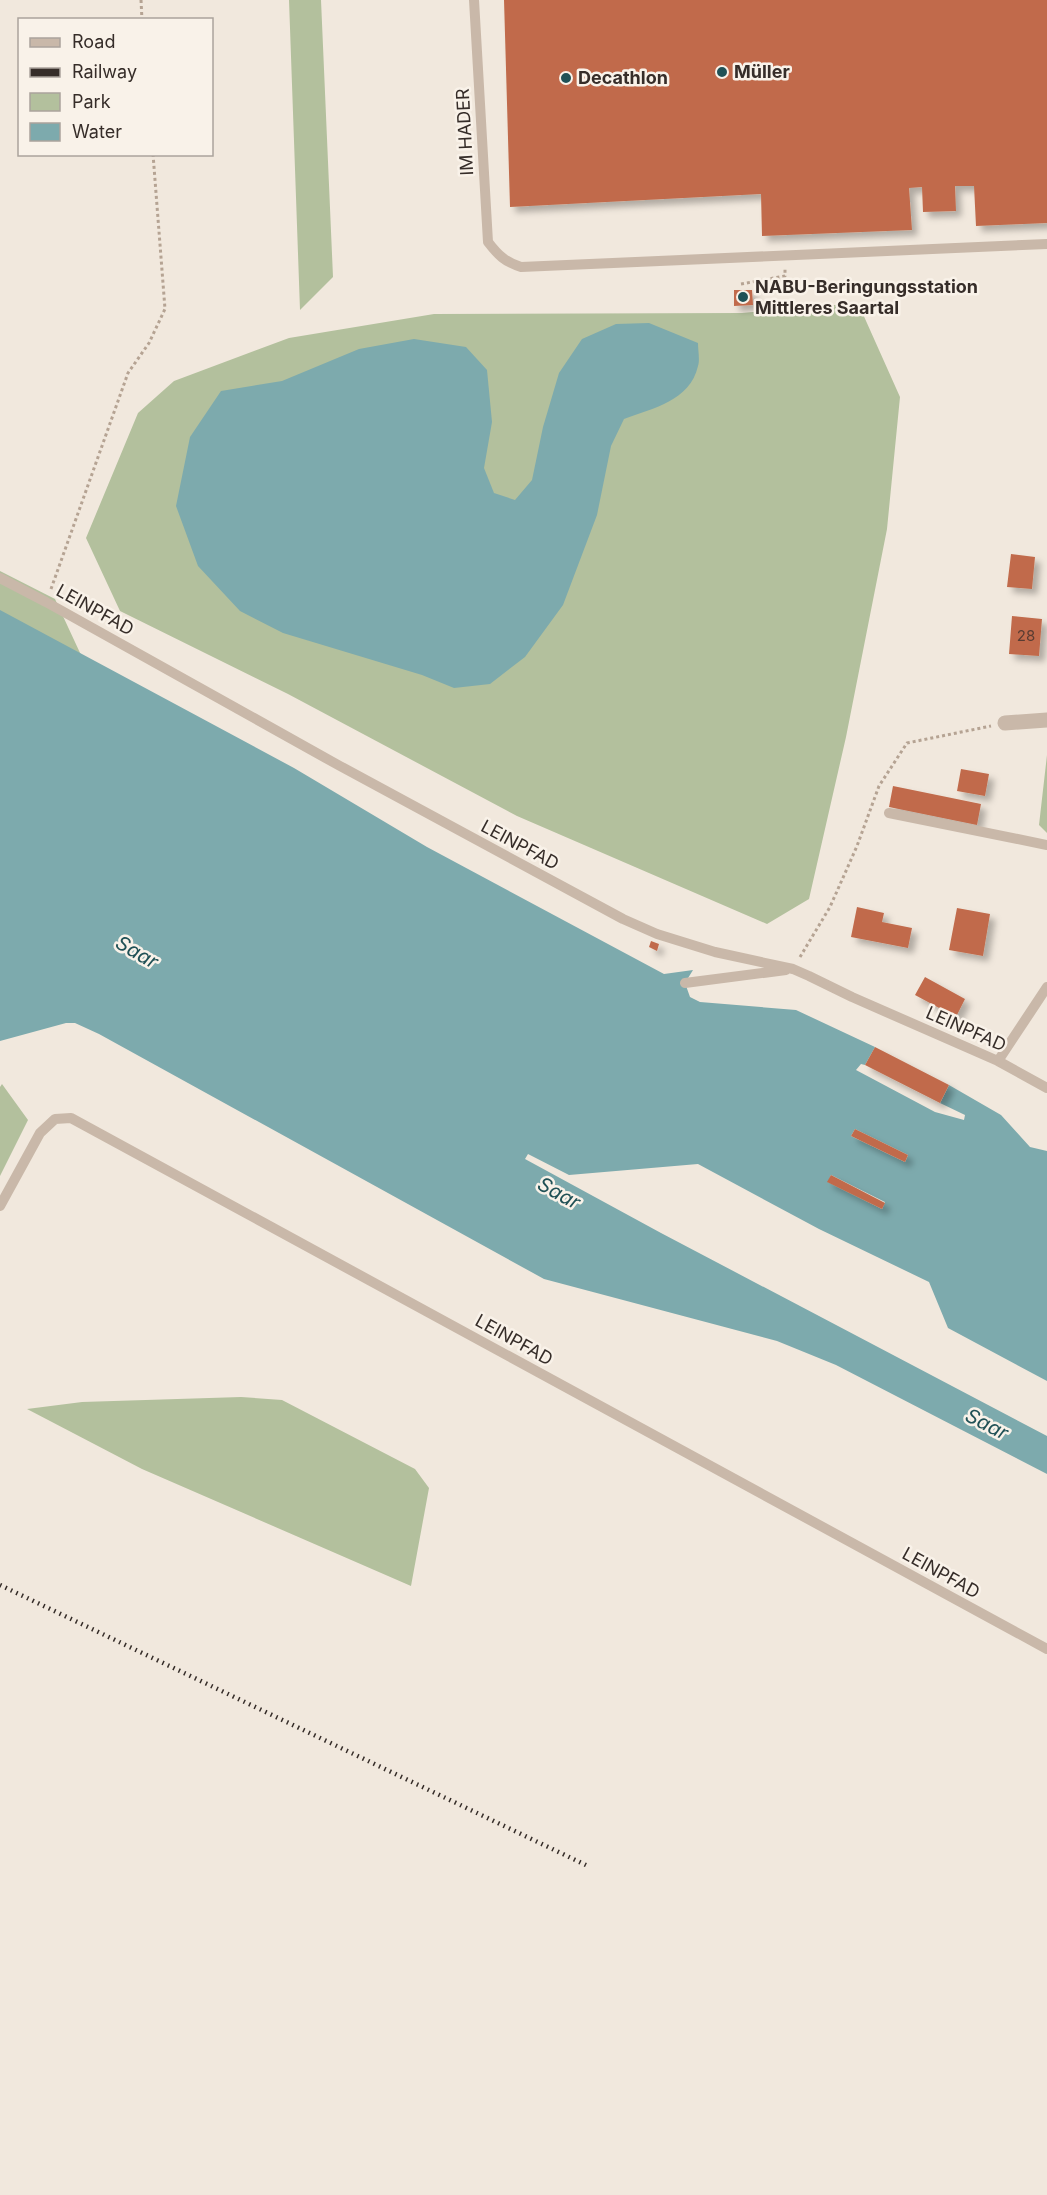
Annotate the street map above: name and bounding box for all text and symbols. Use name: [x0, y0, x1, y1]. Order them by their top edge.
legend: [18, 18, 213, 156]
text: Road: [72, 31, 115, 52]
text: Railway: [72, 61, 137, 82]
place label: Müller: [734, 61, 790, 82]
marker: Müller: [715, 65, 729, 79]
place label: Decathlon: [578, 67, 668, 88]
marker: Decathlon: [559, 71, 573, 85]
street label: IM HADER: [452, 87, 477, 176]
text: Park: [72, 91, 111, 112]
text: Water: [72, 121, 122, 142]
place label: NABU-Beringungsstation Mittleres Saartal: [755, 276, 978, 318]
marker: NABU-Beringungsstation Mittleres Saartal: [736, 290, 750, 304]
street label: LEINPFAD: [53, 580, 138, 639]
house number: 28: [1017, 626, 1035, 645]
street label: LEINPFAD: [478, 815, 563, 874]
water label: Saar: [112, 930, 163, 974]
street label: LEINPFAD: [923, 1002, 1009, 1055]
water label: Saar: [534, 1172, 585, 1215]
street label: LEINPFAD: [472, 1310, 557, 1369]
water label: Saar: [962, 1403, 1013, 1445]
street label: LEINPFAD: [899, 1543, 984, 1602]

